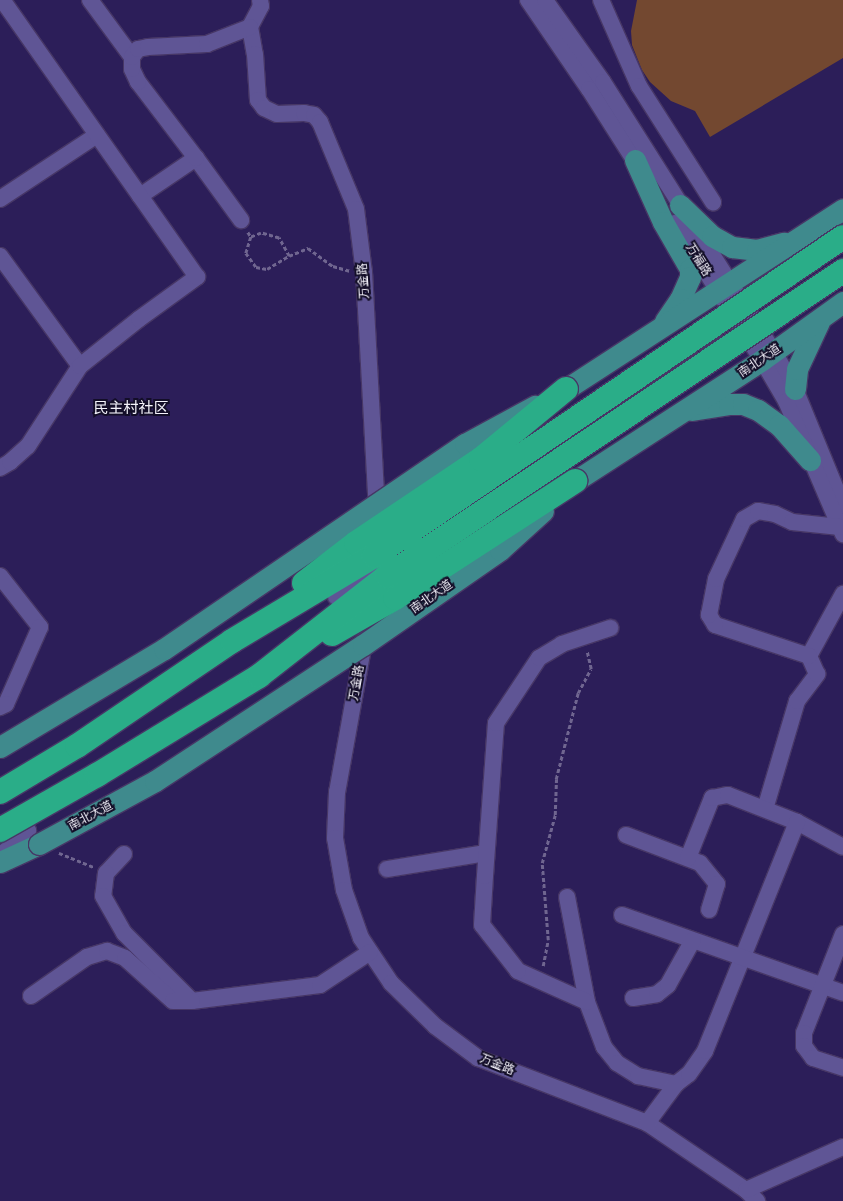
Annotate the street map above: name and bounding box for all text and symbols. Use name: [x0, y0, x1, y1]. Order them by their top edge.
street label: 万福路: [682, 241, 714, 279]
street label: 万金路: [356, 263, 372, 299]
street label: 南北大道: [736, 342, 784, 380]
district label: 民主村社区: [94, 400, 168, 418]
street label: 南北大道: [408, 577, 456, 617]
street label: 万金路: [347, 664, 367, 702]
street label: 南北大道: [66, 798, 116, 834]
street label: 万金路: [478, 1052, 516, 1078]

